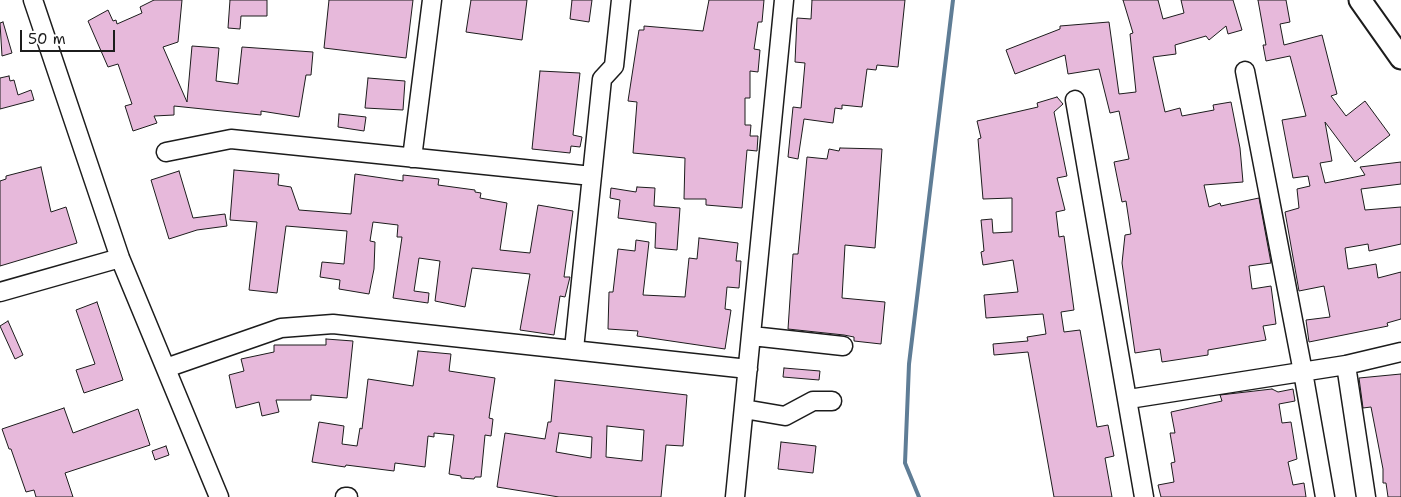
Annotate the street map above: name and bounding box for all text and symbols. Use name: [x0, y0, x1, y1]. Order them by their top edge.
scale bar: [22, 20, 118, 52]
text: 50 m: [28, 29, 66, 49]

